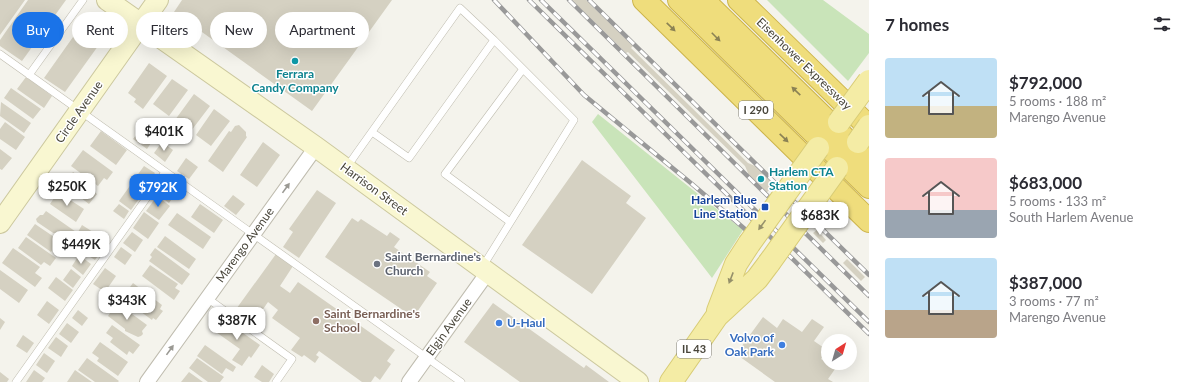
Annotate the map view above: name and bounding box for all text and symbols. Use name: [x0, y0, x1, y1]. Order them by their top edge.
chip: Buy: [12, 12, 64, 48]
chip: Rent: [72, 12, 128, 48]
chip: Filters: [136, 12, 202, 48]
chip: New: [210, 12, 267, 48]
chip: Apartment: [275, 12, 369, 48]
icon: filters: [1151, 13, 1173, 35]
street label: Eisenhower Expressway: [754, 14, 856, 113]
text: 7 homes: [885, 14, 949, 35]
one-way arrow: [666, 22, 676, 32]
one-way arrow: [711, 32, 721, 42]
marker: Ferrara Candy Company: [290, 56, 300, 66]
place label: Ferrara Candy Company: [251, 66, 339, 95]
text: $792,000: [1009, 72, 1082, 93]
icon: home: [917, 74, 965, 122]
street label: Circle Avenue: [52, 78, 105, 146]
one-way arrow: [791, 86, 801, 96]
text: 5 rooms · 188 m²: [1009, 93, 1106, 109]
road number: I 290: [739, 101, 773, 119]
text: Marengo Avenue: [1009, 109, 1106, 125]
pin: $401K: [136, 118, 192, 152]
text: $401K: [144, 123, 184, 139]
one-way arrow: [779, 133, 789, 143]
street label: Harrison Street: [338, 159, 412, 219]
place label: Harlem CTA Station: [769, 164, 834, 193]
text: $683,000: [1009, 172, 1082, 193]
pin: $250K: [39, 173, 95, 207]
pin: $792K: [130, 174, 186, 208]
marker: Harlem CTA Station: [756, 174, 766, 184]
icon: home: [917, 174, 965, 222]
text: $250K: [47, 178, 87, 194]
text: $792K: [138, 179, 178, 195]
one-way arrow: [282, 182, 291, 193]
place label: Harlem Blue Line Station: [691, 192, 758, 221]
text: 5 rooms · 133 m²: [1009, 193, 1106, 209]
marker: Harlem Blue Line Station: [760, 202, 770, 212]
pin: $683K: [792, 202, 848, 236]
street label: Marengo Avenue: [212, 204, 277, 285]
text: $683K: [800, 207, 840, 223]
text: South Harlem Avenue: [1009, 209, 1133, 225]
one-way arrow: [758, 220, 767, 231]
pin: $449K: [53, 231, 109, 265]
text: $449K: [61, 236, 101, 252]
place label: Saint Bernardine's Church: [385, 249, 481, 278]
marker: Saint Bernardine's Church: [372, 259, 382, 269]
text: $387,000: [1009, 272, 1082, 293]
one-way arrow: [727, 273, 733, 285]
icon: home: [917, 274, 965, 322]
pin: $343K: [99, 287, 155, 321]
text: $343K: [107, 292, 147, 308]
text: 3 rooms · 77 m²: [1009, 293, 1099, 309]
street label: Elgin Avenue: [423, 295, 475, 359]
place label: Saint Bernardine's School: [324, 306, 420, 335]
pin: $387K: [209, 307, 265, 341]
text: Marengo Avenue: [1009, 309, 1106, 325]
text: $387K: [217, 312, 257, 328]
place label: U-Haul: [507, 315, 545, 330]
marker: Saint Bernardine's School: [311, 316, 321, 326]
marker: U-Haul: [494, 318, 504, 328]
place label: Volvo of Oak Park: [725, 330, 775, 359]
north arrow: [821, 334, 857, 370]
map controls: [821, 334, 857, 370]
road number: IL 43: [677, 340, 711, 358]
marker: Volvo of Oak Park: [777, 340, 787, 350]
one-way arrow: [166, 345, 174, 356]

